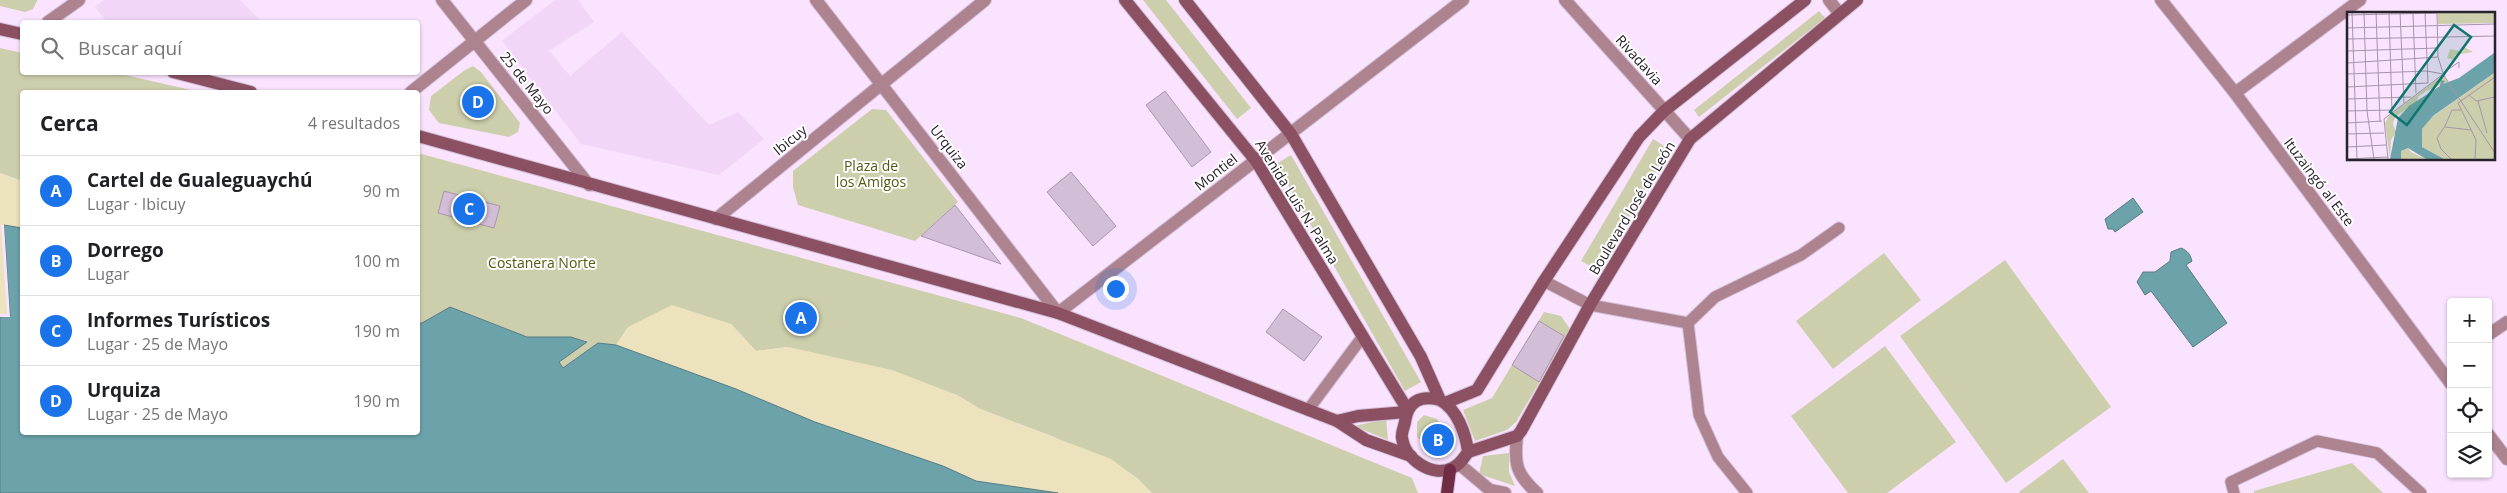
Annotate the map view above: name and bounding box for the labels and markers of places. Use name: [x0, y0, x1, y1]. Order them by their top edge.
pin: D: [462, 83, 494, 121]
pin: C: [453, 190, 485, 228]
pin: A: [785, 299, 817, 337]
pin: B: [1422, 421, 1454, 459]

